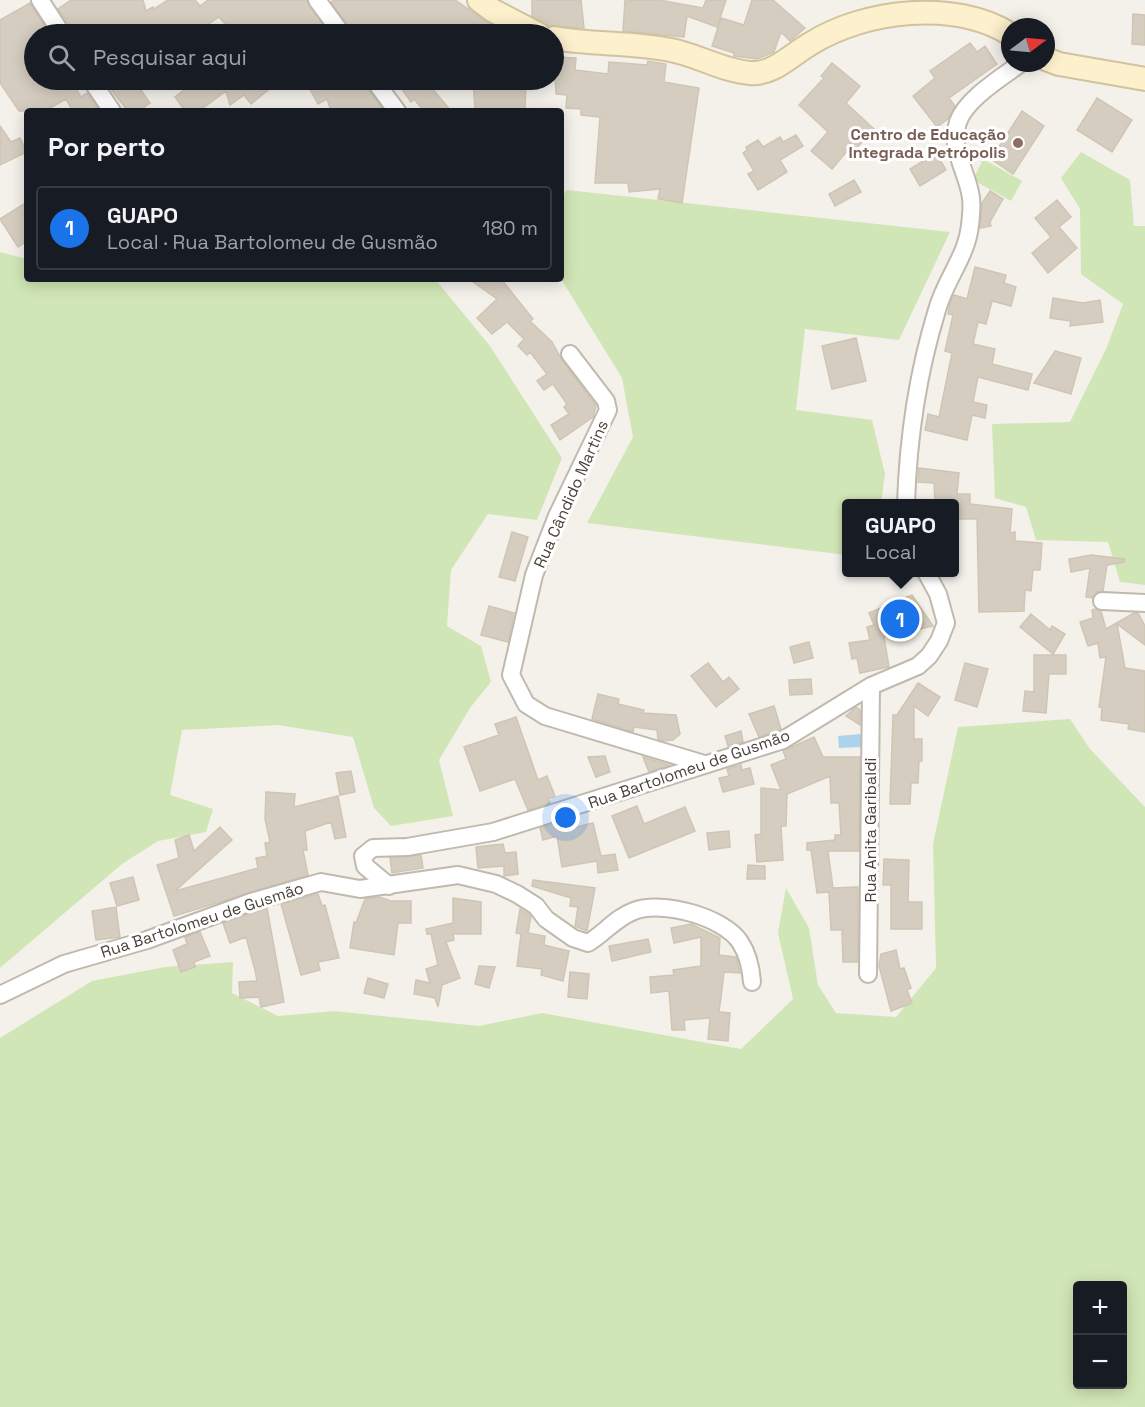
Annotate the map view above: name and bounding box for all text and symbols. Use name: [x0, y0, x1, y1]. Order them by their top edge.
north arrow: [1001, 18, 1055, 72]
search box: [24, 24, 564, 90]
icon: search: [45, 41, 78, 74]
text: Pesquisar aqui: [93, 43, 247, 71]
place label: Centro de Educação Integrada Petrópolis: [848, 124, 1006, 163]
text: Por perto: [48, 130, 165, 164]
marker: Centro de Educação Integrada Petrópolis: [1011, 136, 1025, 150]
text: GUAPO: [107, 201, 178, 229]
text: 1: [65, 215, 74, 241]
text: 180 m: [482, 215, 538, 241]
text: Local · Rua Bartolomeu de Gusmão: [107, 229, 438, 255]
street label: Rua Cândido Martins: [529, 417, 613, 571]
popup: [842, 499, 959, 577]
text: GUAPO: [865, 511, 936, 539]
text: Local: [865, 539, 916, 565]
pin: 1: [880, 596, 920, 642]
street label: Rua Bartolomeu de Gusmão: [585, 725, 793, 813]
street label: Rua Anita Garibaldi: [860, 758, 881, 902]
your location: [551, 803, 580, 832]
street label: Rua Bartolomeu de Gusmão: [98, 877, 306, 963]
map controls: [1073, 1281, 1127, 1389]
button: +: [1073, 1281, 1127, 1335]
button: −: [1073, 1335, 1127, 1389]

